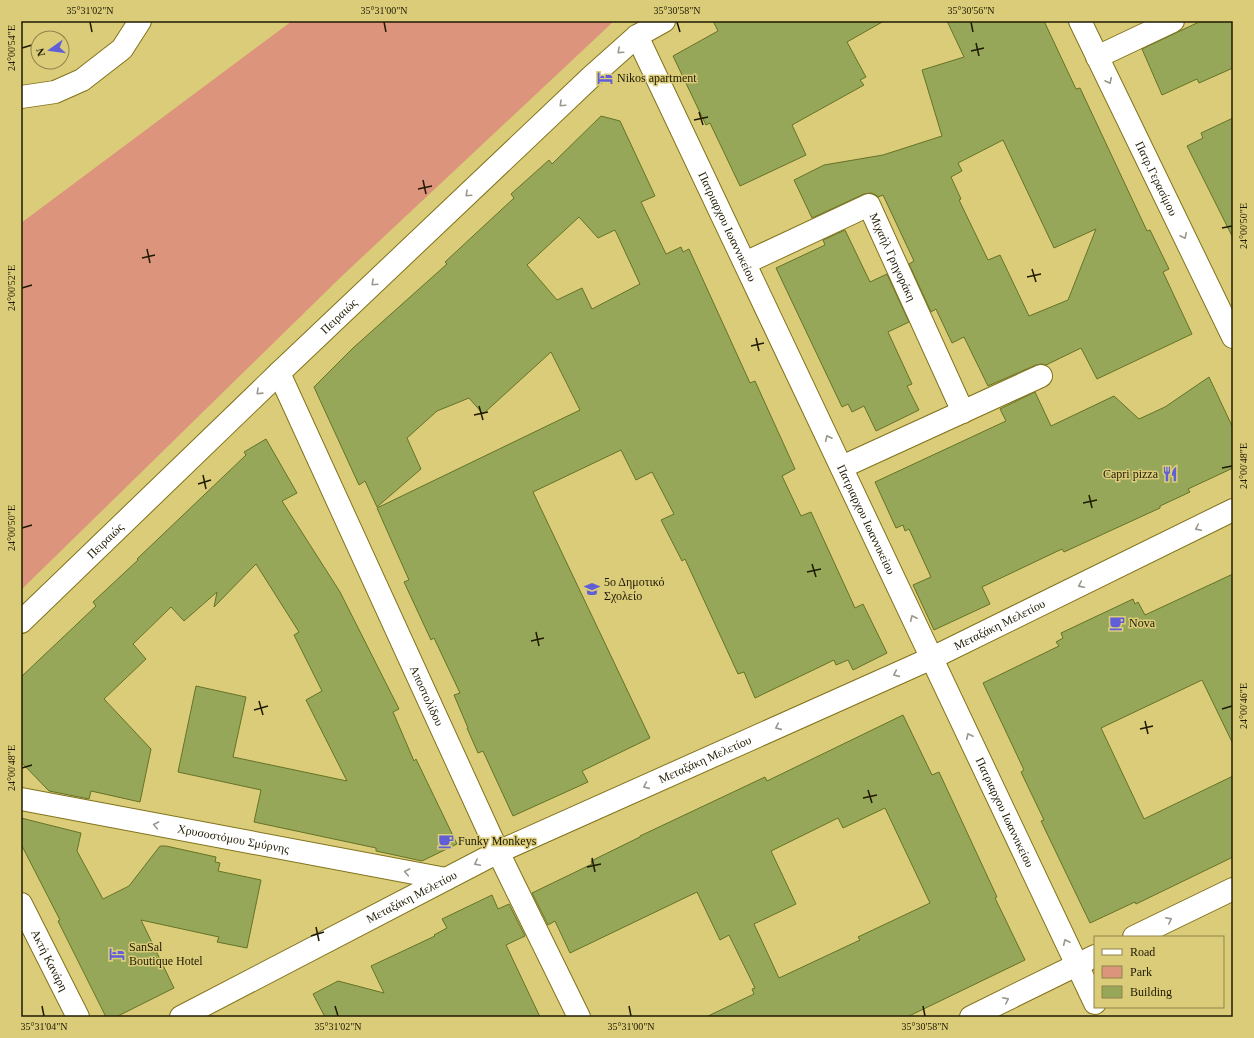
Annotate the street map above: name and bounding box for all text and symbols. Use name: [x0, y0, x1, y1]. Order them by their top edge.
text: 35°31'02"N: [66, 5, 114, 16]
text: 35°31'00"N: [360, 5, 408, 16]
text: 35°30'58"N: [653, 5, 701, 16]
text: 35°30'56"N: [947, 5, 995, 16]
text: 24°00'54"E: [6, 25, 17, 71]
north arrow: [30, 30, 70, 70]
one-way arrow: [618, 46, 625, 53]
text: N: [34, 47, 47, 58]
hotel icon: Nikos apartment: [596, 69, 614, 87]
place label: Nikos apartment: [617, 71, 697, 85]
one-way arrow: [1104, 77, 1112, 85]
one-way arrow: [559, 99, 567, 107]
street label: Πατρ.Γερασίμου: [1132, 139, 1180, 218]
street label: Πατριαρχου Ιωαννικείου: [695, 169, 759, 284]
one-way arrow: [465, 189, 473, 196]
text: 24°00'50"E: [1238, 203, 1249, 249]
street label: Μιχαήλ Γρηγοράκη: [866, 211, 919, 303]
one-way arrow: [1179, 232, 1187, 239]
text: 24°00'52"E: [6, 265, 17, 311]
one-way arrow: [371, 278, 378, 285]
street label: Πειραιώς: [318, 295, 360, 337]
one-way arrow: [256, 387, 264, 395]
one-way arrow: [825, 434, 833, 442]
text: 24°00'48"E: [1238, 443, 1249, 489]
street label: Πατριαρχου Ιωαννικείου: [834, 462, 898, 577]
restaurant icon: Capri pizza: [1161, 465, 1179, 483]
place label: Capri pizza: [1103, 467, 1159, 481]
text: 24°00'50"E: [6, 505, 17, 551]
street label: Πειραιώς: [84, 520, 126, 561]
one-way arrow: [1195, 523, 1202, 531]
place label: 5ο Δημοτικό Σχολείο: [604, 575, 665, 603]
school or university icon: 5ο Δημοτικό Σχολείο: [583, 580, 601, 598]
one-way arrow: [1078, 580, 1086, 588]
street label: Μεταξάκη Μελετίου: [952, 596, 1048, 653]
cafe icon: Nova: [1108, 614, 1126, 632]
one-way arrow: [910, 615, 918, 623]
place label: Nova: [1129, 616, 1156, 630]
street label: Αποστολίδου: [407, 664, 446, 728]
one-way arrow: [893, 669, 901, 677]
text: 24°00'46"E: [1238, 683, 1249, 729]
one-way arrow: [774, 722, 782, 730]
street label: Μεταξάκη Μελετίου: [656, 733, 753, 786]
one-way arrow: [966, 733, 974, 740]
text: 24°00'48"E: [6, 745, 17, 791]
street label: Πατριαρχου Ιωαννικείου: [973, 755, 1037, 870]
one-way arrow: [643, 781, 651, 789]
one-way arrow: [153, 821, 159, 829]
street label: Χρυσοστόμου Σμύρνης: [176, 822, 291, 856]
cafe icon: Funky Monkeys: [437, 832, 455, 850]
place label: Funky Monkeys: [458, 834, 537, 848]
one-way arrow: [474, 858, 481, 866]
street label: Μεταξάκη Μελετίου: [364, 868, 459, 926]
one-way arrow: [404, 868, 411, 876]
one-way arrow: [1165, 917, 1173, 925]
street label: Ακτή Κανάρη: [28, 927, 71, 993]
legend: [1094, 936, 1224, 1008]
one-way arrow: [1063, 939, 1071, 946]
place label: SanSal Boutique Hotel: [129, 940, 203, 968]
hotel icon: SanSal Boutique Hotel: [108, 945, 126, 963]
text: Road: [1130, 945, 1155, 959]
text: Park: [1130, 965, 1152, 979]
text: Building: [1130, 985, 1172, 999]
one-way arrow: [1002, 997, 1009, 1005]
text: 35°31'04"N: [20, 1021, 68, 1032]
text: 35°31'02"N: [314, 1021, 362, 1032]
text: 35°31'00"N: [607, 1021, 655, 1032]
text: 35°30'58"N: [901, 1021, 949, 1032]

